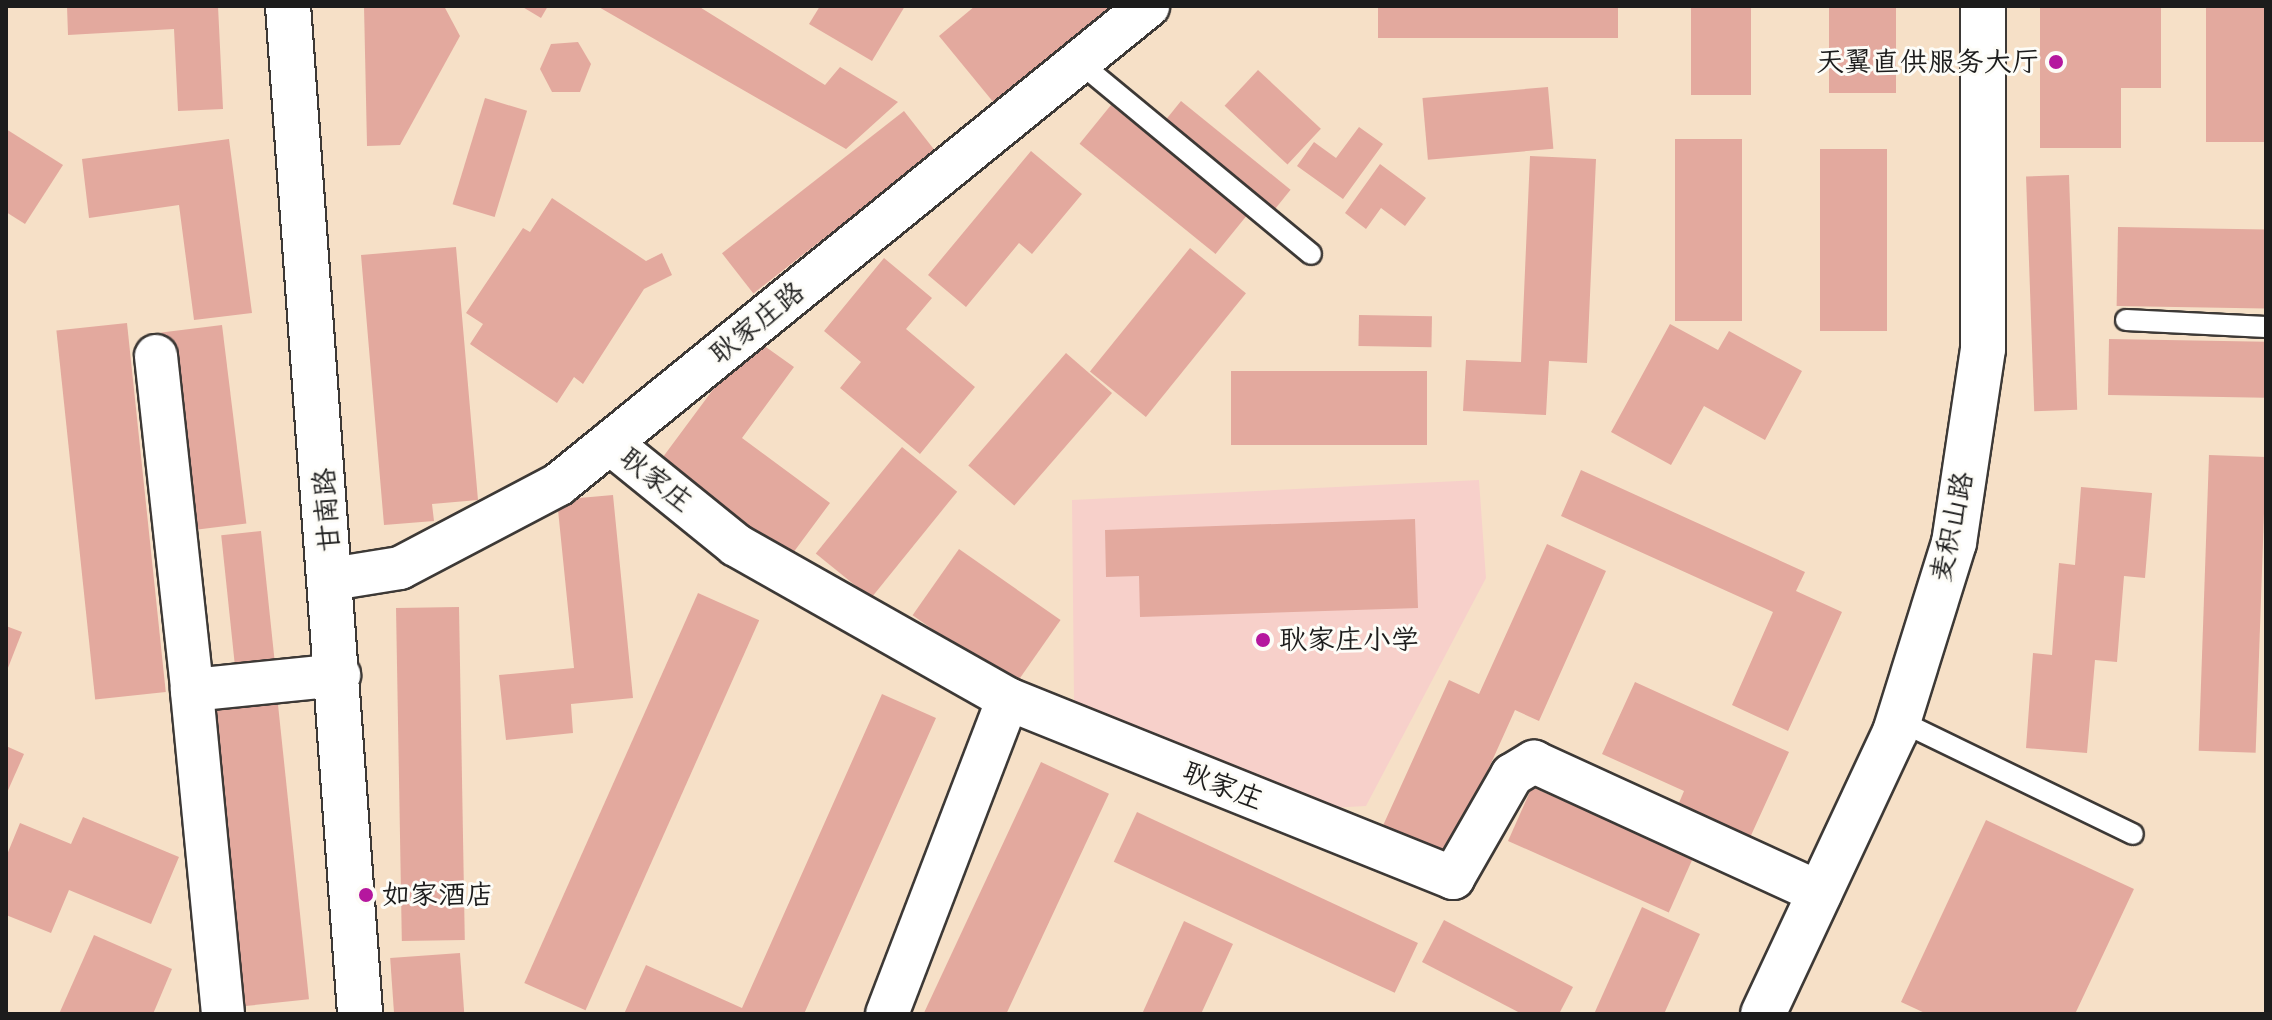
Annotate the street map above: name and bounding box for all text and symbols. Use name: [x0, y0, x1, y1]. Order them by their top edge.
place label: 天翼直供服务大厅: [1816, 45, 2040, 79]
marker: 天翼直供服务大厅: [2047, 53, 2065, 71]
street label: 耿家庄路: [703, 275, 811, 371]
street label: 耿家庄: [613, 441, 699, 519]
street label: 甘南路: [307, 467, 347, 553]
street label: 麦积山路: [1924, 469, 1980, 585]
place label: 耿家庄小学: [1279, 623, 1419, 657]
marker: 耿家庄小学: [1254, 631, 1272, 649]
street label: 耿家庄: [1178, 755, 1268, 817]
place label: 如家酒店: [382, 878, 494, 912]
marker: 如家酒店: [357, 886, 375, 904]

